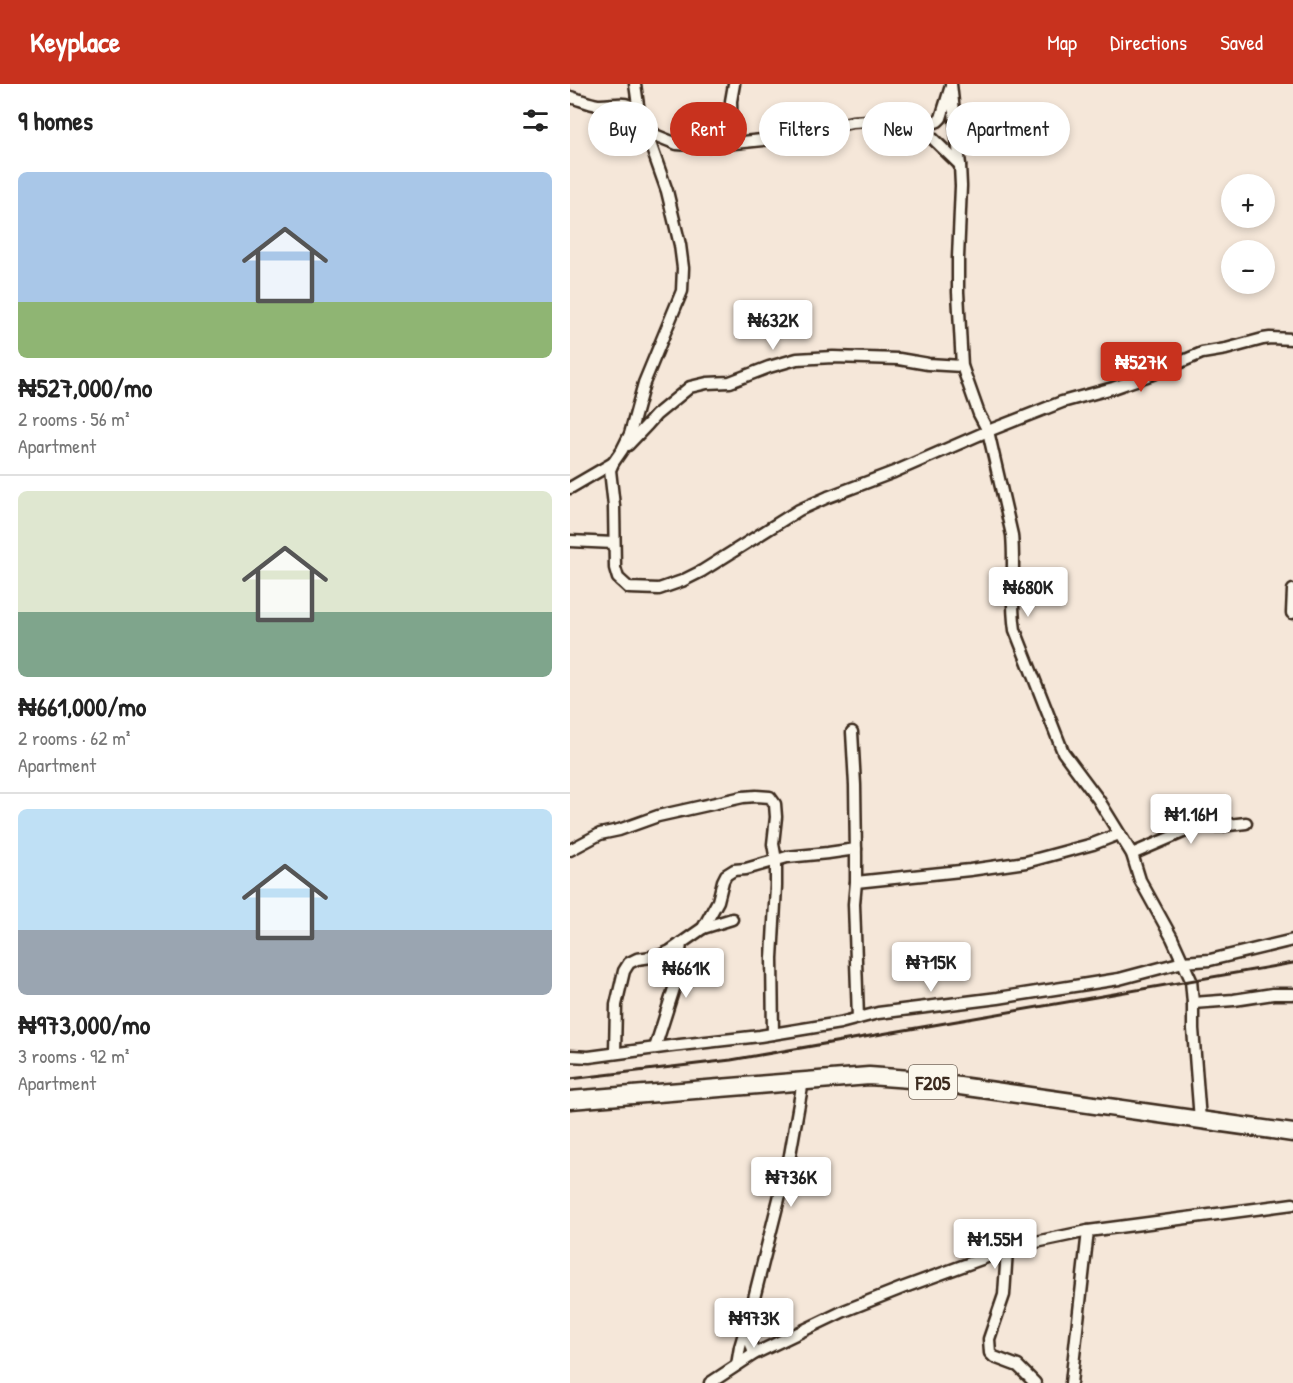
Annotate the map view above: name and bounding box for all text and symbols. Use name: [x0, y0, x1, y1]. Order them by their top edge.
text: Keyplace: [30, 23, 120, 61]
text: Map: [1047, 28, 1077, 57]
text: Directions: [1110, 28, 1187, 57]
text: Saved: [1220, 28, 1263, 57]
chip: Buy: [588, 102, 658, 156]
chip: Rent: [670, 102, 747, 156]
chip: Filters: [759, 102, 850, 156]
chip: New: [862, 102, 934, 156]
chip: Apartment: [946, 102, 1070, 156]
text: 9 homes: [18, 103, 93, 138]
icon: filters: [519, 104, 552, 137]
map controls: [1221, 174, 1275, 294]
button: +: [1221, 174, 1275, 228]
icon: home: [231, 211, 339, 319]
button: −: [1221, 240, 1275, 294]
pin: ₦632K: [731, 300, 815, 351]
text: ₦632K: [747, 306, 799, 333]
pin: ₦527K: [1099, 342, 1183, 393]
text: ₦527K: [1115, 348, 1167, 375]
text: ₦527,000/mo: [18, 370, 152, 405]
text: 2 rooms · 56 m²: [18, 405, 130, 432]
text: Apartment: [18, 432, 96, 459]
icon: home: [231, 530, 339, 638]
pin: ₦680K: [986, 567, 1070, 618]
text: ₦680K: [1003, 573, 1053, 600]
text: ₦661,000/mo: [18, 689, 146, 724]
text: 2 rooms · 62 m²: [18, 724, 130, 751]
text: Apartment: [18, 751, 96, 778]
pin: ₦1.16M: [1142, 794, 1240, 845]
text: ₦1.16M: [1164, 800, 1218, 827]
icon: home: [231, 848, 339, 956]
pin: ₦715K: [889, 942, 973, 993]
pin: ₦661K: [644, 948, 728, 999]
text: ₦715K: [906, 948, 956, 975]
text: ₦661K: [662, 954, 710, 981]
text: ₦973,000/mo: [18, 1007, 150, 1042]
text: 3 rooms · 92 m²: [18, 1042, 129, 1069]
road number: F205: [909, 1065, 957, 1099]
text: Apartment: [18, 1069, 96, 1096]
pin: ₦736K: [749, 1157, 833, 1208]
text: ₦736K: [765, 1163, 817, 1190]
pin: ₦1.55M: [946, 1219, 1044, 1270]
text: ₦1.55M: [968, 1225, 1022, 1252]
pin: ₦973K: [712, 1298, 796, 1349]
text: ₦973K: [728, 1304, 780, 1331]

